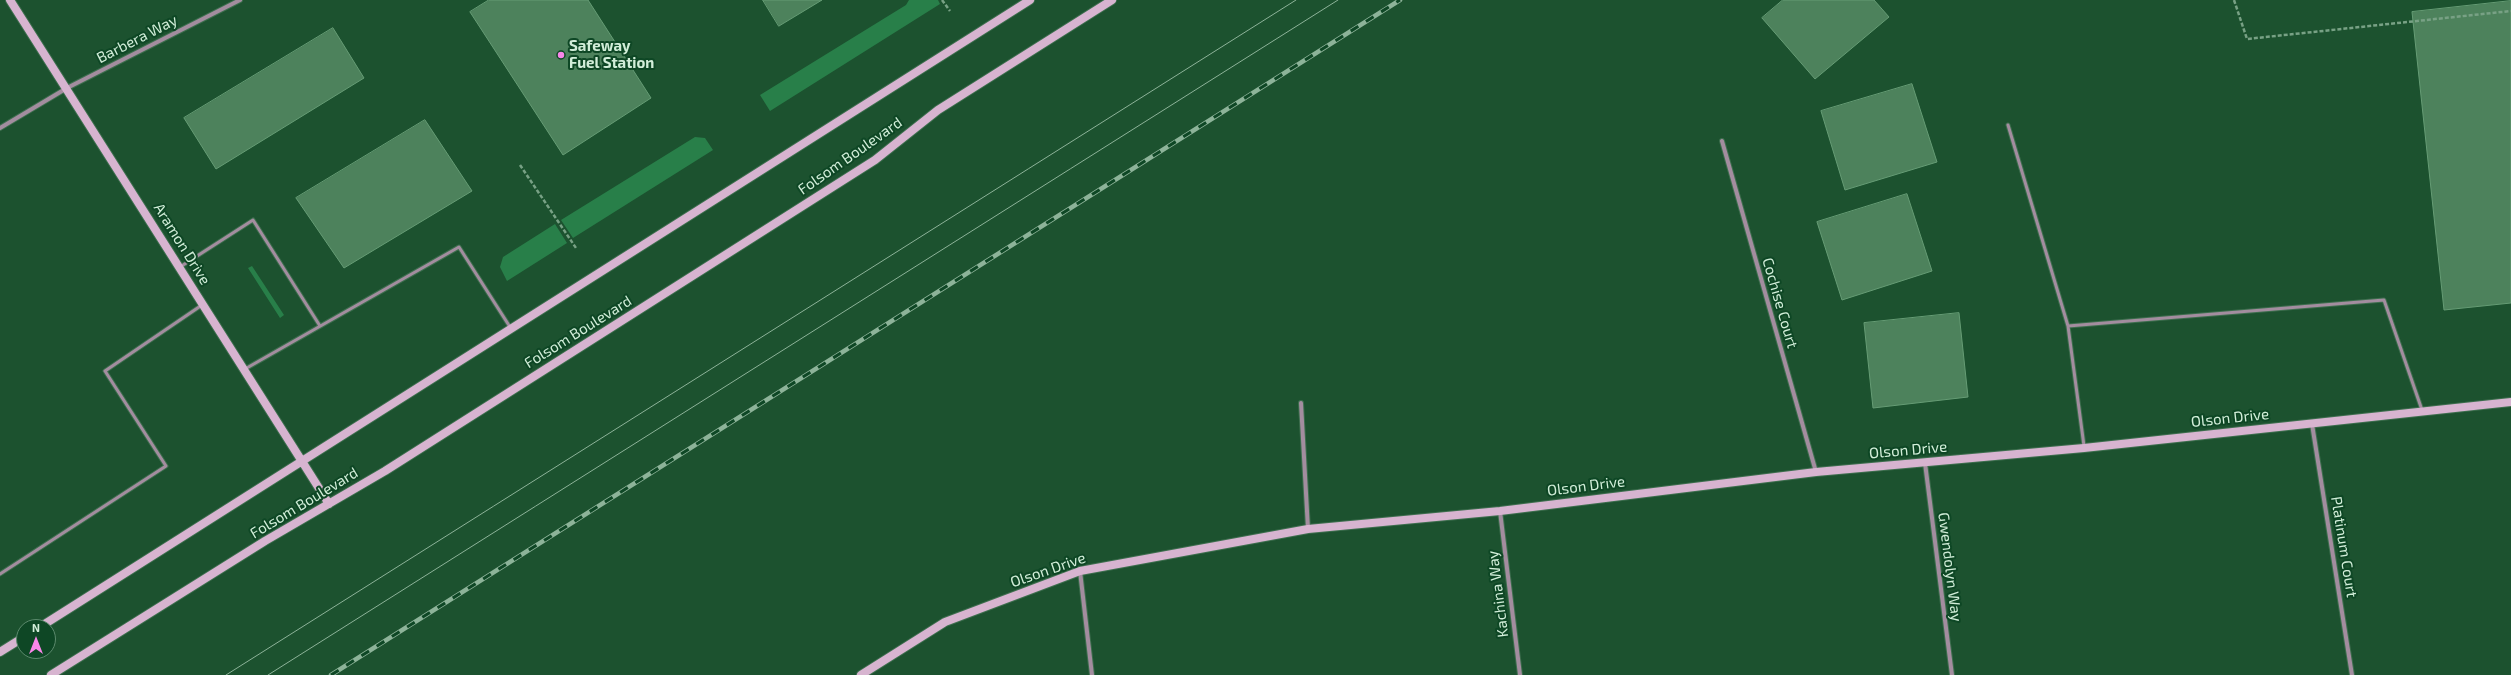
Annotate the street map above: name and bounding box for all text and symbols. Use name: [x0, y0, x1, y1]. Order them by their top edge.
street label: Barbera Way: [94, 11, 180, 67]
place label: Safeway Fuel Station: [569, 37, 654, 72]
marker: Safeway Fuel Station: [556, 50, 566, 60]
street label: Folsom Boulevard: [795, 113, 905, 199]
street label: Aramon Drive: [150, 200, 214, 288]
street label: Cochise Court: [1759, 256, 1801, 350]
street label: Folsom Boulevard: [521, 292, 635, 372]
street label: Olson Drive: [2190, 405, 2270, 431]
street label: Olson Drive: [1868, 438, 1948, 462]
street label: Folsom Boulevard: [247, 464, 361, 542]
street label: Olson Drive: [1546, 472, 1626, 500]
street label: Platinum Court: [2327, 495, 2361, 599]
street label: Gwendolyn Way: [1934, 511, 1966, 623]
street label: Olson Drive: [1008, 549, 1088, 591]
street label: Kachina Way: [1484, 550, 1512, 638]
north arrow: [16, 619, 56, 659]
text: N: [32, 621, 40, 634]

